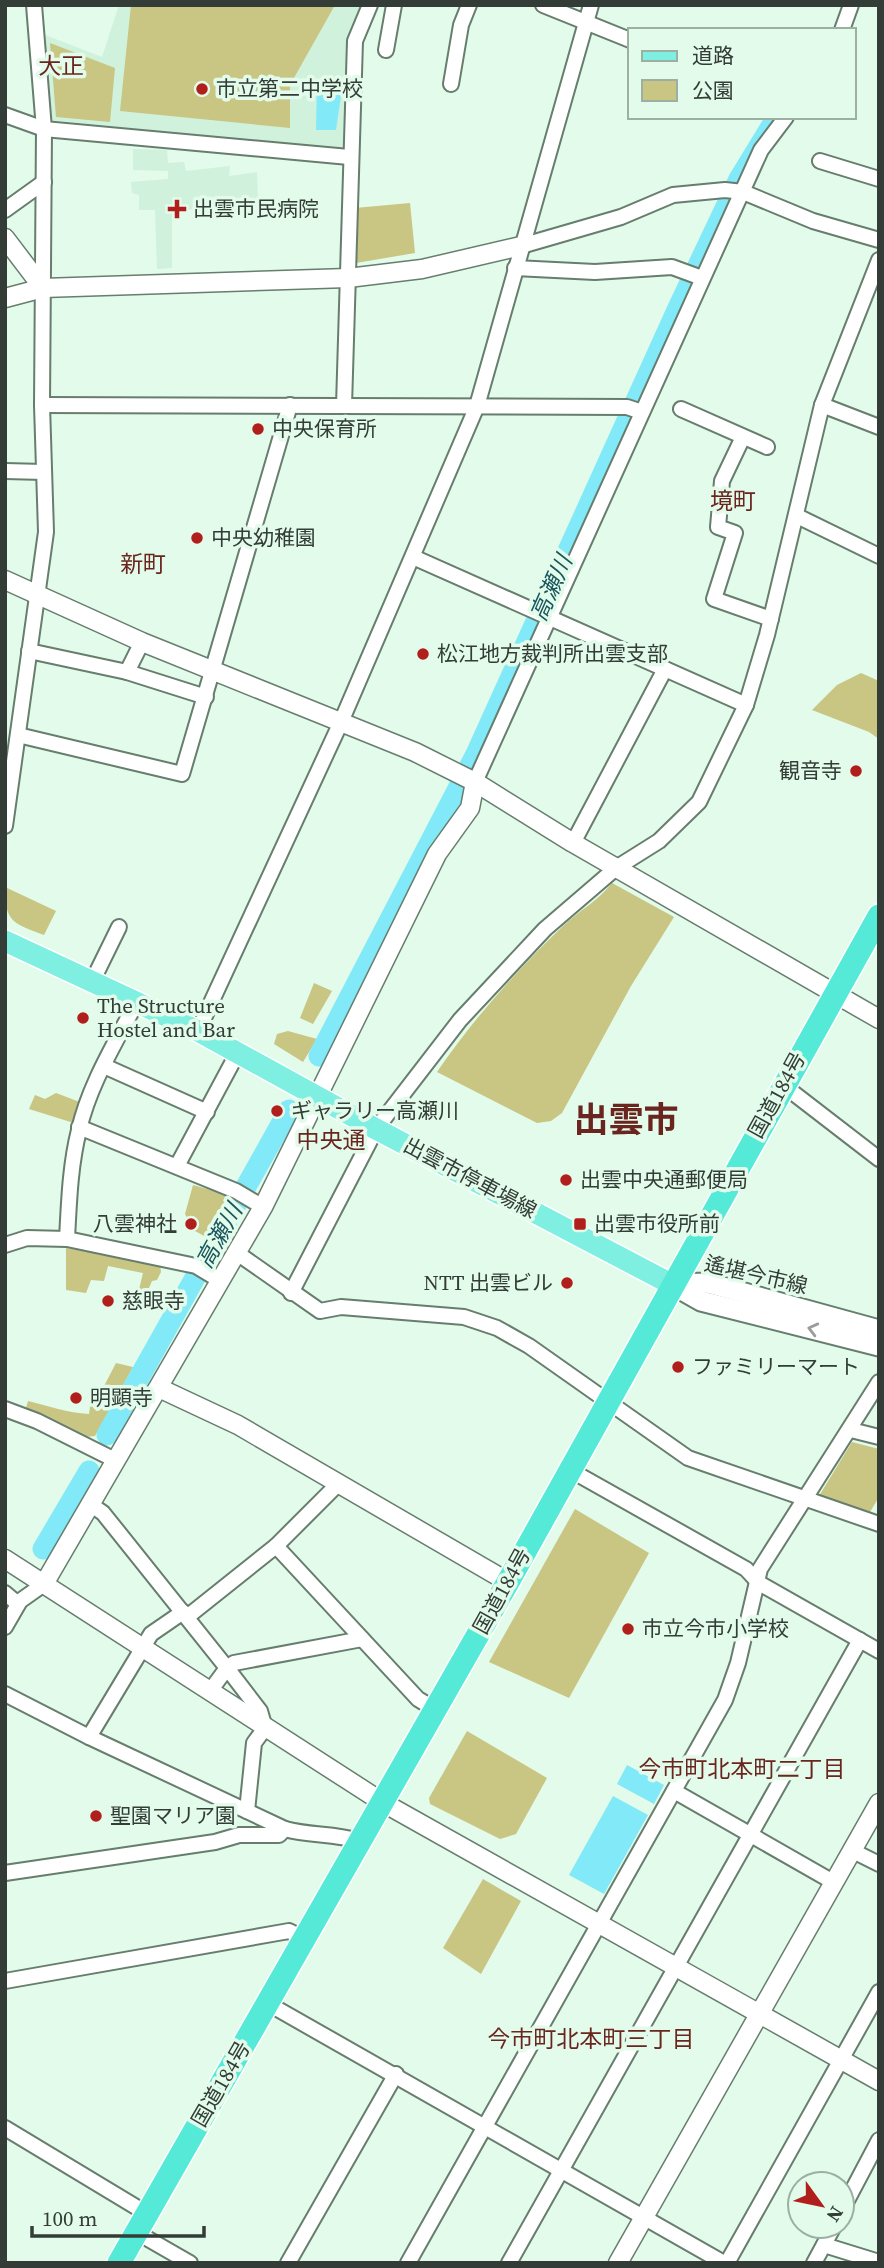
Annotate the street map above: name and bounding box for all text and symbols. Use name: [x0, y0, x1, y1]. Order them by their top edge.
legend: [628, 28, 856, 119]
text: 道路: [692, 41, 734, 70]
district label: 大正: [38, 50, 84, 82]
place label: 市立第二中学校: [216, 74, 363, 103]
text: 公園: [692, 76, 734, 105]
marker: 市立第二中学校: [194, 81, 210, 97]
place label: 出雲市民病院: [193, 194, 319, 223]
marker: 出雲市民病院: [167, 199, 187, 219]
place label: 中央保育所: [272, 414, 377, 443]
marker: 中央保育所: [250, 421, 266, 437]
district label: 境町: [710, 485, 756, 517]
place label: 中央幼稚園: [211, 523, 316, 552]
marker: 中央幼稚園: [189, 530, 205, 546]
water label: 高瀬川: [522, 547, 581, 626]
district label: 新町: [120, 548, 166, 580]
place label: 松江地方裁判所出雲支部: [437, 639, 668, 668]
marker: 松江地方裁判所出雲支部: [415, 646, 431, 662]
place label: 観音寺: [779, 756, 842, 785]
marker: 観音寺: [848, 763, 864, 779]
place label: The Structure Hostel and Bar: [97, 991, 235, 1044]
marker: The Structure Hostel and Bar: [75, 1010, 91, 1026]
street label: 国道184号: [741, 1046, 812, 1143]
place label: ギャラリー高瀬川: [291, 1096, 459, 1125]
district label: 出雲市: [573, 1096, 679, 1144]
marker: ギャラリー高瀬川: [269, 1103, 285, 1119]
district label: 中央通: [297, 1124, 366, 1156]
street label: 出雲市停車場線: [399, 1130, 542, 1225]
place label: 出雲中央通郵便局: [580, 1165, 748, 1194]
marker: 出雲中央通郵便局: [558, 1172, 574, 1188]
water label: 高瀬川: [188, 1195, 251, 1274]
place label: 八雲神社: [93, 1209, 177, 1238]
place label: 出雲市役所前: [594, 1209, 720, 1238]
marker: 八雲神社: [183, 1216, 199, 1232]
marker: 出雲市役所前: [572, 1216, 588, 1232]
street label: 遙堪今市線: [702, 1249, 811, 1300]
place label: NTT 出雲ビル: [423, 1268, 553, 1297]
marker: NTT 出雲ビル: [559, 1275, 575, 1291]
place label: 慈眼寺: [122, 1286, 185, 1315]
marker: 慈眼寺: [100, 1293, 116, 1309]
one-way arrow: [807, 1323, 819, 1337]
place label: ファミリーマート: [692, 1352, 860, 1381]
marker: ファミリーマート: [670, 1359, 686, 1375]
place label: 明顕寺: [90, 1383, 153, 1412]
marker: 明顕寺: [68, 1390, 84, 1406]
street label: 国道184号: [466, 1542, 537, 1639]
place label: 市立今市小学校: [642, 1614, 789, 1643]
marker: 市立今市小学校: [620, 1621, 636, 1637]
district label: 今市町北本町二丁目: [639, 1753, 846, 1785]
place label: 聖園マリア園: [110, 1801, 236, 1830]
marker: 聖園マリア園: [88, 1808, 104, 1824]
district label: 今市町北本町三丁目: [488, 2023, 695, 2055]
street label: 国道184号: [184, 2036, 257, 2132]
north arrow: [786, 2170, 856, 2240]
scale bar: [32, 2194, 203, 2238]
text: N: [820, 2201, 850, 2227]
text: 100 m: [42, 2204, 97, 2233]

